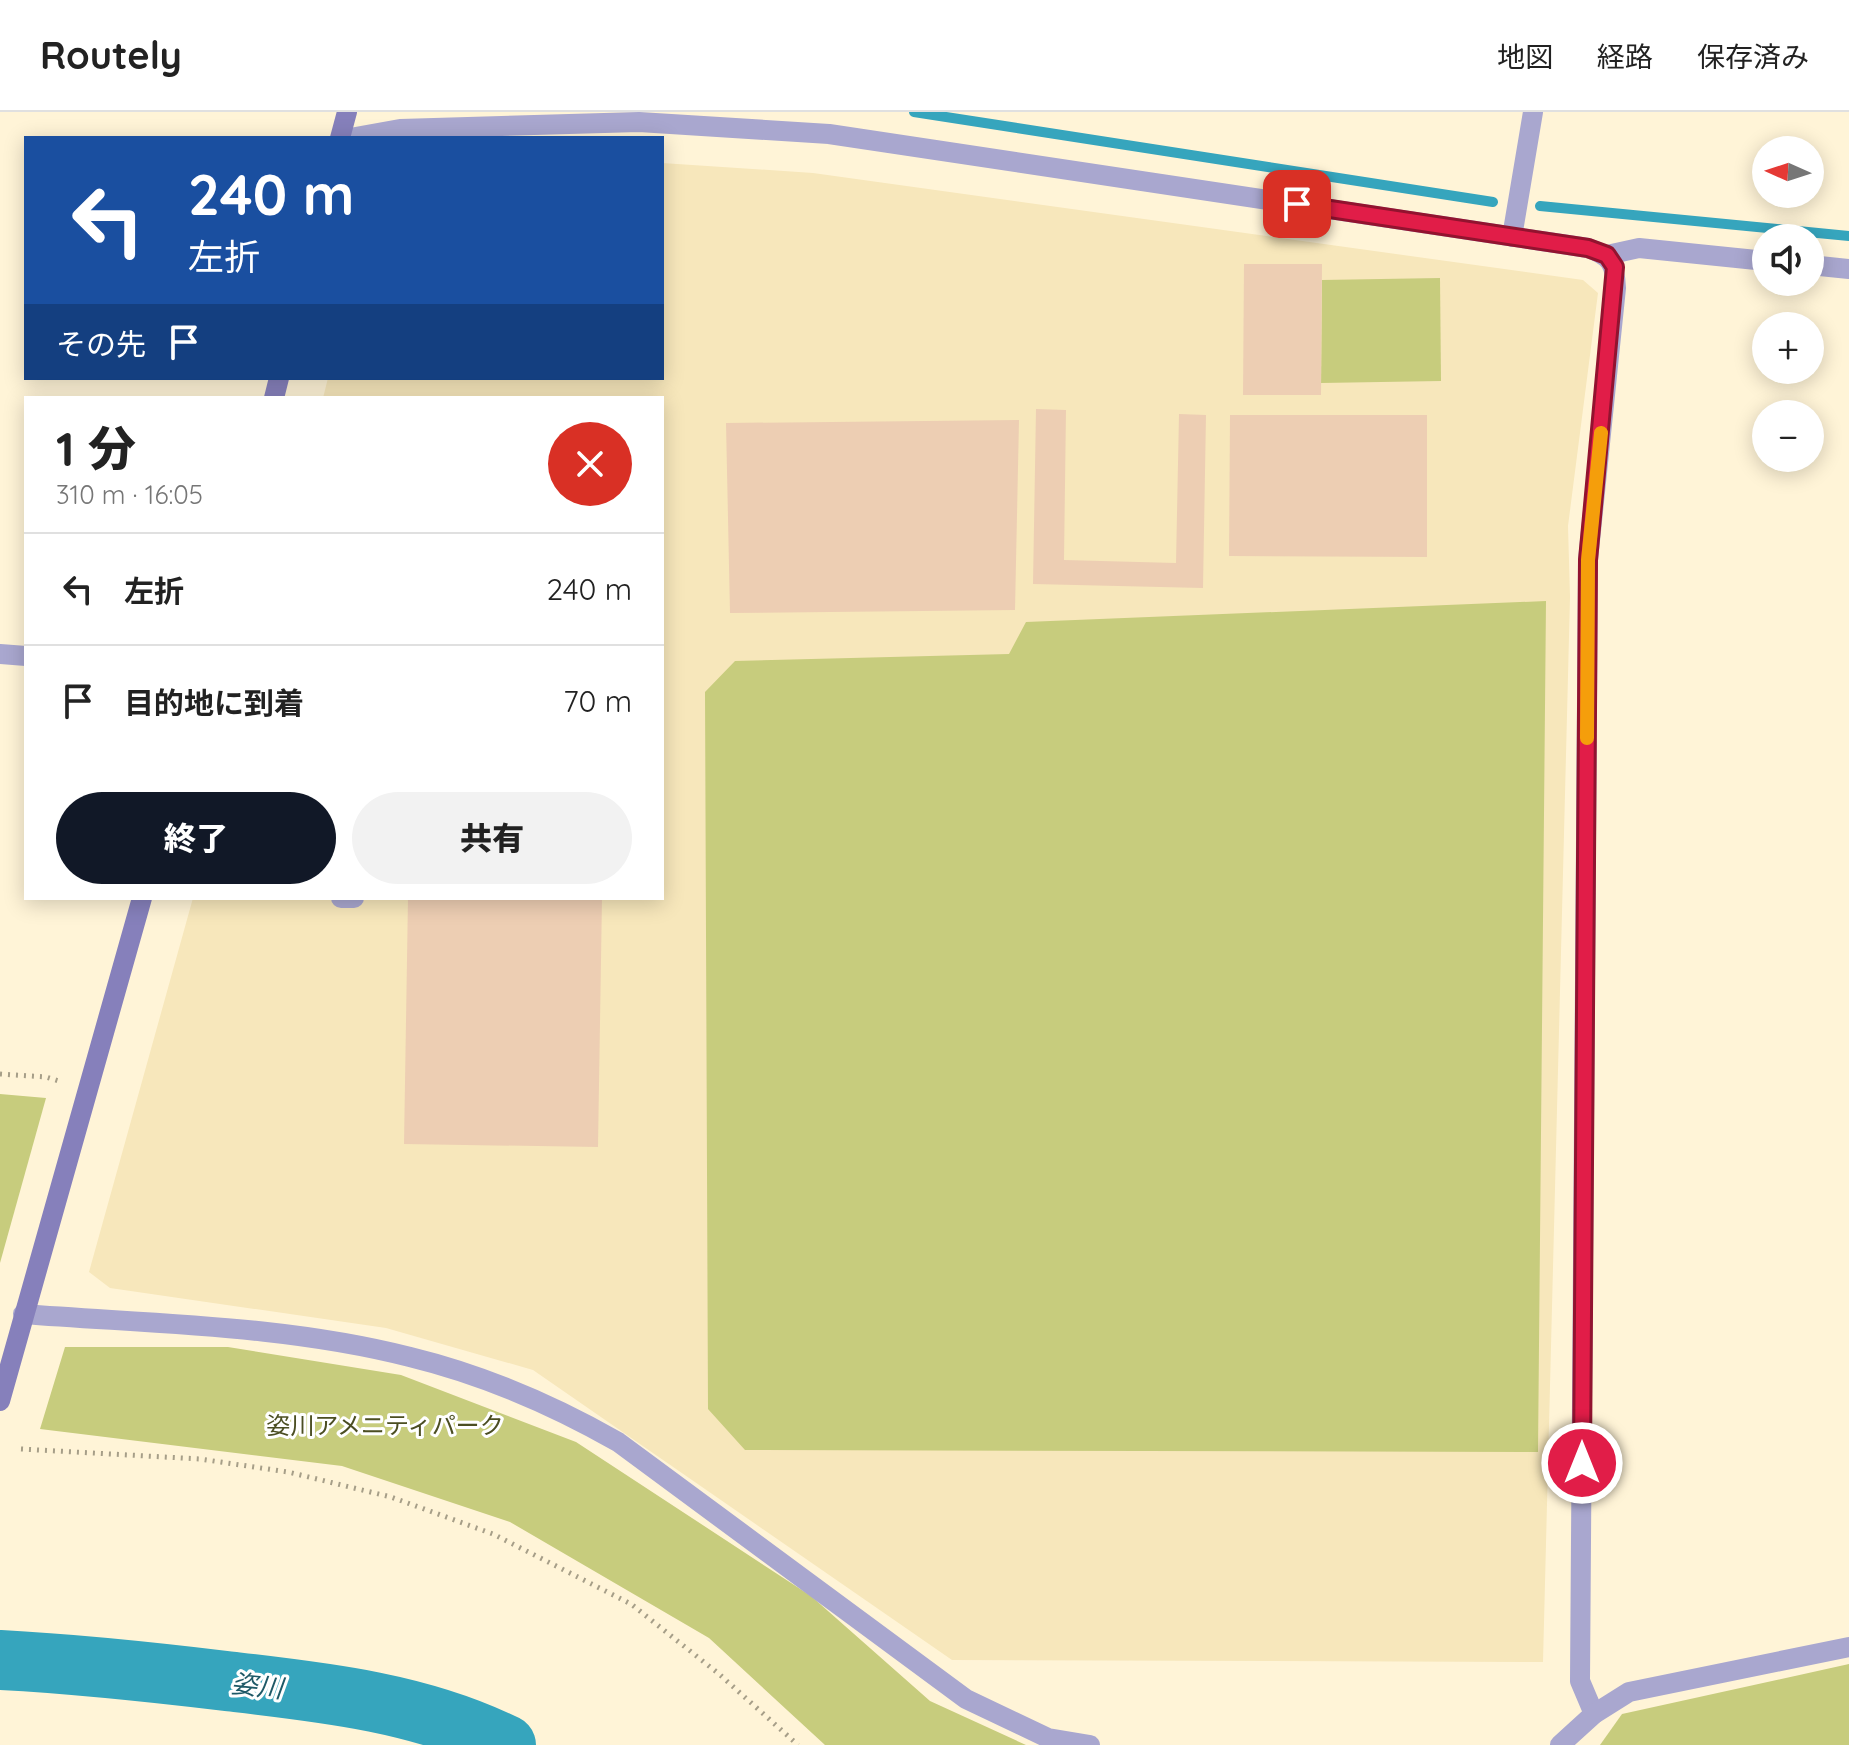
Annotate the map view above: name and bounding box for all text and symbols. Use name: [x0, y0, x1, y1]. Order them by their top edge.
text: Routely: [40, 31, 182, 79]
text: 地図: [1497, 39, 1553, 74]
text: 経路: [1597, 39, 1653, 74]
text: 保存済み: [1697, 39, 1809, 74]
north arrow: [1752, 136, 1824, 208]
map controls: [1752, 136, 1824, 472]
text: 240 m: [188, 159, 355, 229]
icon: left: [56, 168, 160, 272]
pin: [1263, 170, 1331, 238]
icon: arrive: [1275, 182, 1319, 226]
button: sound: [1752, 224, 1824, 296]
text: 左折: [188, 234, 260, 279]
button: +: [1752, 312, 1824, 384]
icon: arrive: [162, 320, 206, 364]
text: その先: [56, 325, 146, 363]
button: −: [1752, 400, 1824, 472]
text: 1 分: [56, 418, 136, 478]
button: close: [548, 422, 632, 506]
text: 310 m · 16:05: [56, 478, 203, 511]
icon: left: [56, 567, 100, 611]
text: 240 m: [547, 570, 632, 608]
text: 左折: [124, 572, 184, 610]
icon: arrive: [56, 679, 100, 723]
text: 70 m: [563, 682, 632, 720]
text: 目的地に到着: [124, 684, 304, 722]
button: 終了: [56, 792, 336, 884]
button: 共有: [352, 792, 632, 884]
park label: 姿川アメニティパーク: [266, 1410, 504, 1440]
position arrow: [1540, 1421, 1624, 1505]
water label: 姿川: [229, 1666, 288, 1705]

